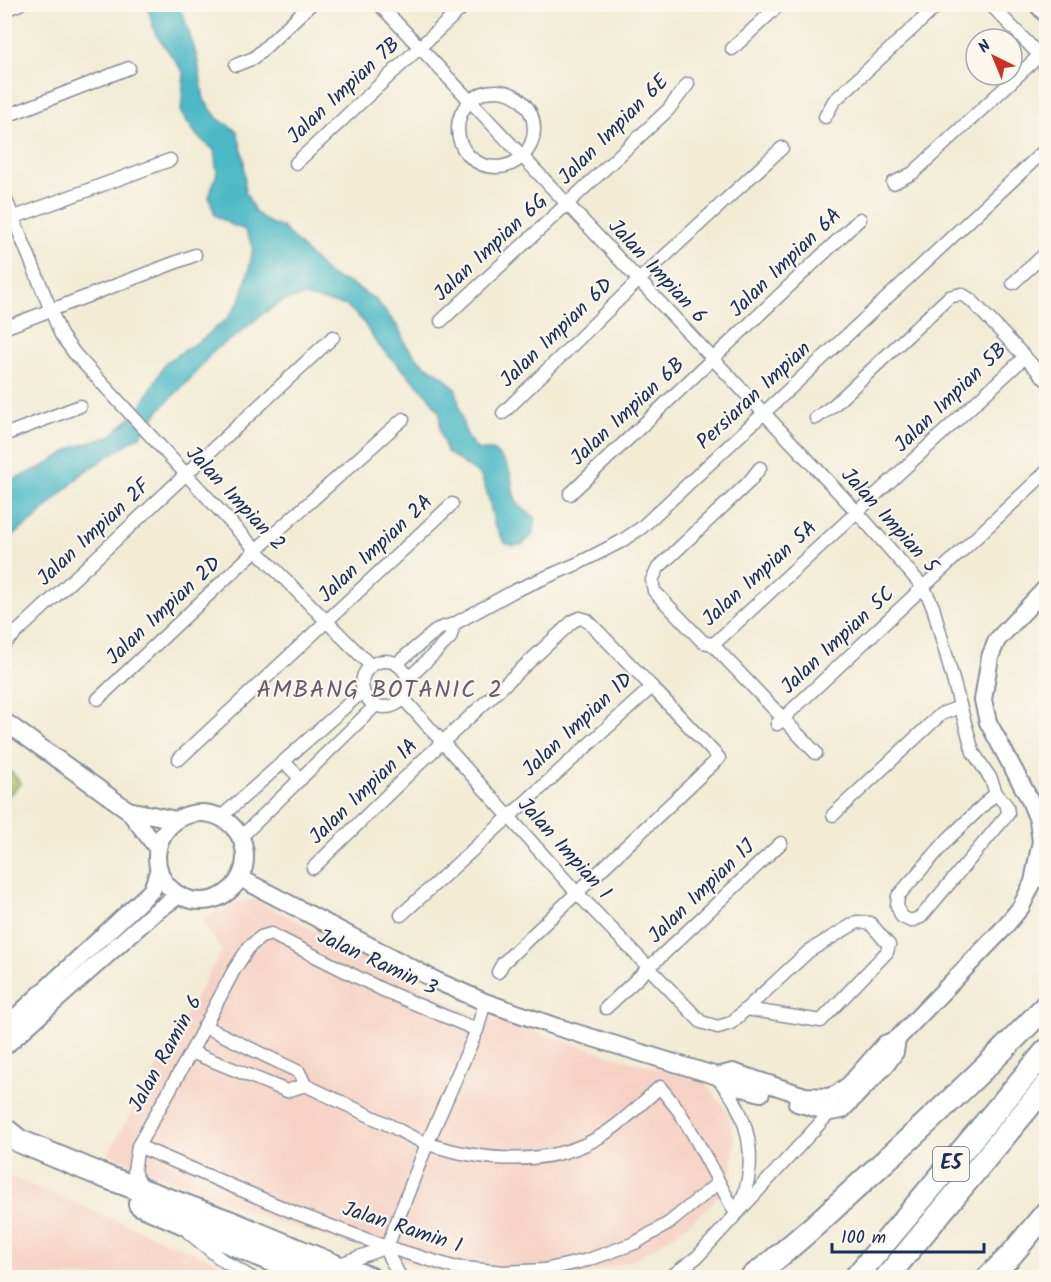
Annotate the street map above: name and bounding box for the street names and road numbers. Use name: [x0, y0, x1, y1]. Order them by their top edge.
street label: Jalan Impian 7B: [280, 29, 408, 153]
street label: Jalan Impian 6E: [551, 66, 678, 193]
street label: Jalan Impian 6G: [426, 186, 556, 310]
street label: Jalan Impian 6A: [722, 200, 850, 326]
street label: Jalan Impian 6: [599, 212, 715, 332]
street label: Jalan Impian 6D: [493, 270, 621, 396]
street label: Persiaran Impian: [689, 334, 819, 458]
street label: Jalan Impian 5B: [887, 335, 1015, 461]
street label: Jalan Impian 6B: [563, 350, 693, 474]
street label: Jalan Impian 2: [177, 439, 293, 559]
street label: Jalan Impian 5: [832, 460, 947, 583]
street label: Jalan Impian 2F: [30, 470, 160, 595]
street label: Jalan Impian 2A: [311, 487, 441, 611]
street label: Jalan Impian 5A: [695, 513, 825, 635]
street label: Jalan Impian 2D: [99, 549, 229, 673]
street label: Jalan Impian 5C: [773, 579, 903, 703]
street label: Jalan Impian 1D: [515, 664, 641, 786]
street label: Jalan Impian 1A: [302, 731, 426, 853]
street label: Jalan Impian 1: [509, 790, 619, 908]
street label: Jalan Impian 1J: [641, 831, 764, 952]
street label: Jalan Ramin 3: [311, 921, 443, 1005]
street label: Jalan Ramin 6: [120, 989, 212, 1119]
road number: E5: [933, 1147, 969, 1181]
street label: Jalan Ramin 1: [338, 1193, 466, 1263]

